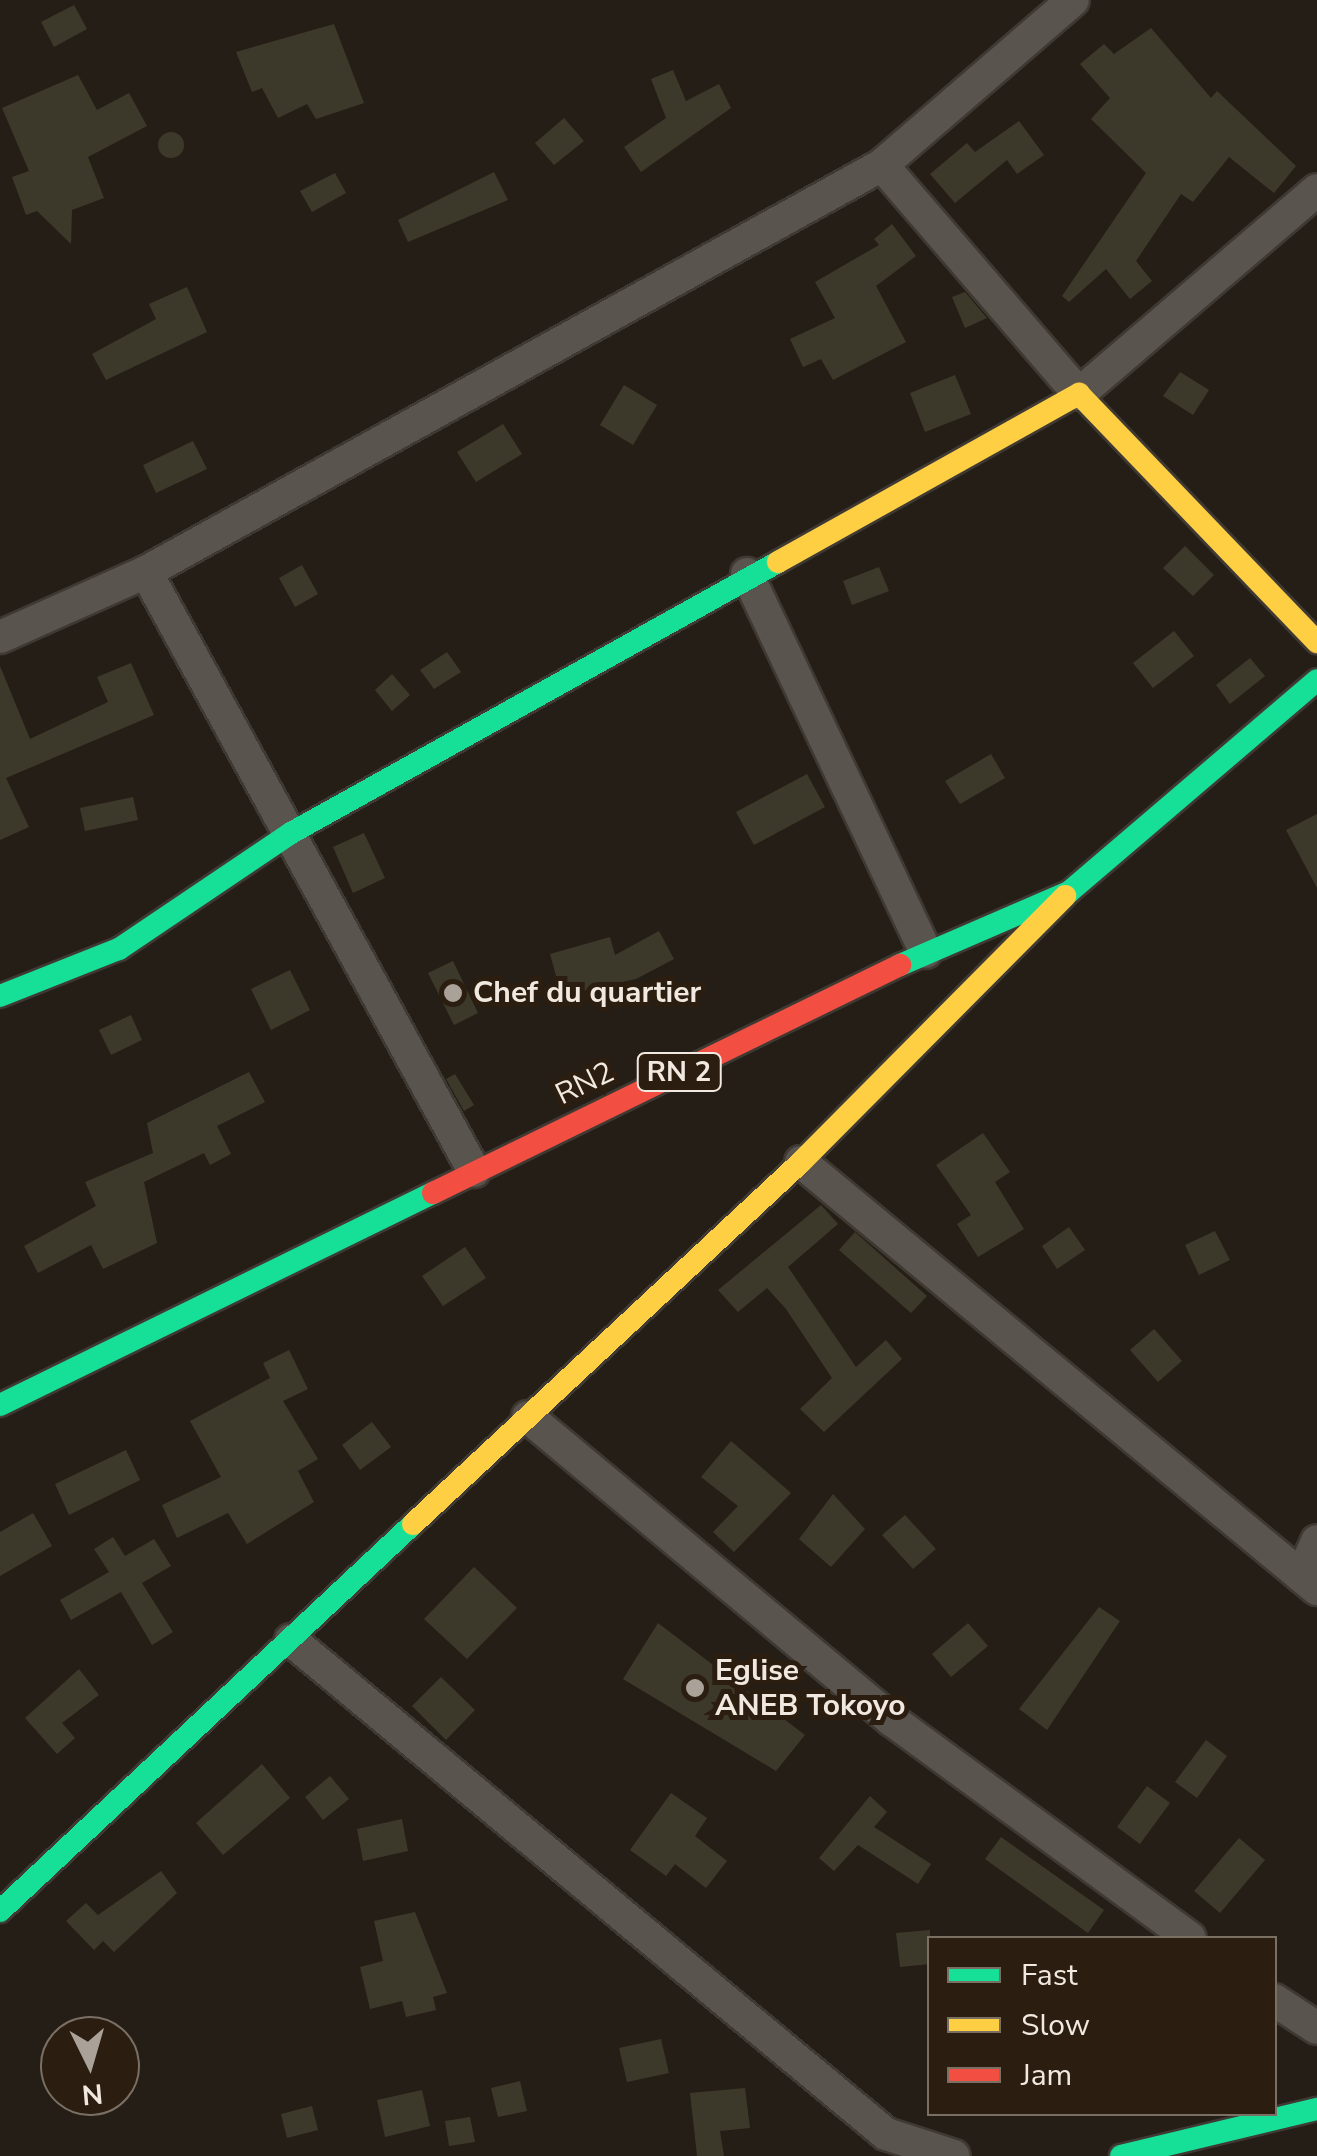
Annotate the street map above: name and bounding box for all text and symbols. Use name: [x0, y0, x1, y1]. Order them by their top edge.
place label: Chef du quartier: [473, 975, 701, 1011]
marker: Chef du quartier: [442, 982, 464, 1004]
road number: RN 2: [636, 1049, 722, 1095]
street label: RN2: [550, 1055, 620, 1113]
place label: Eglise ANEB Tokoyo: [715, 1653, 905, 1724]
marker: Eglise ANEB Tokoyo: [684, 1677, 706, 1699]
legend: [927, 1936, 1277, 2116]
text: Fast: [1021, 1955, 1078, 1996]
text: Slow: [1021, 2005, 1090, 2046]
north arrow: [40, 2016, 140, 2116]
text: Jam: [1021, 2055, 1072, 2096]
text: N: [80, 2074, 105, 2114]

